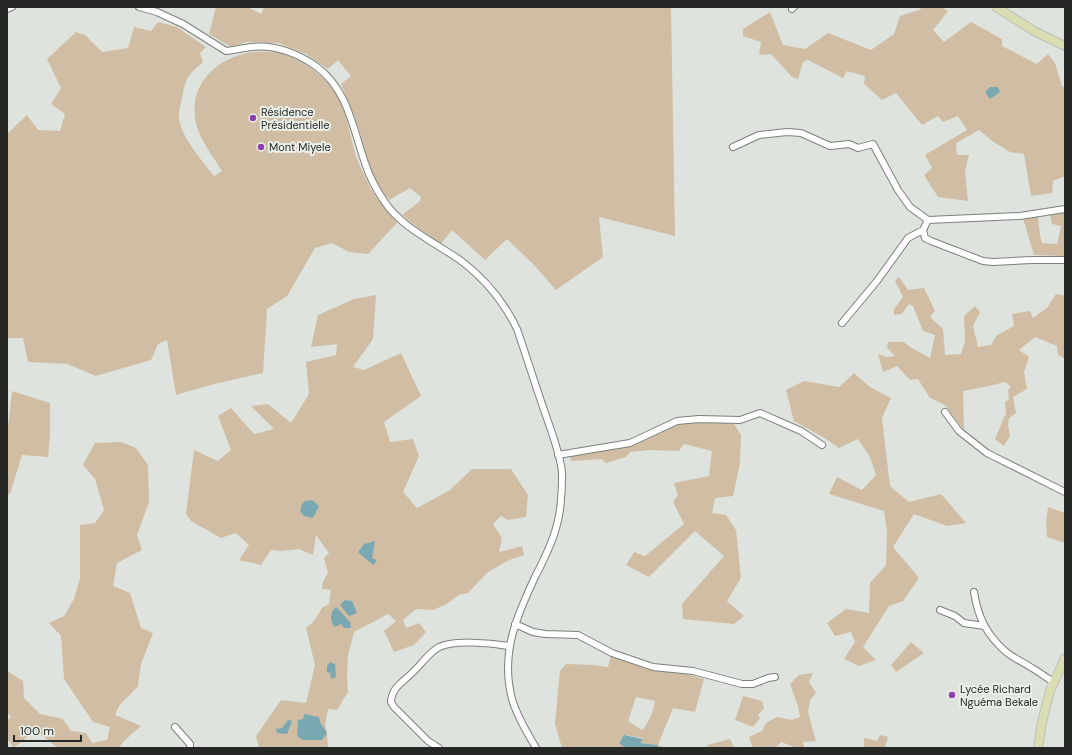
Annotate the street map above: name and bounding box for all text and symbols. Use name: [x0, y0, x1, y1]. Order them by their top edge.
place label: Résidence Présidentielle: [261, 105, 329, 132]
marker: Résidence Présidentielle: [248, 113, 258, 123]
place label: Mont Miyele: [269, 140, 331, 154]
marker: Mont Miyele: [256, 142, 266, 152]
place label: Lycée Richard Nguéma Bekale: [960, 682, 1038, 709]
marker: Lycée Richard Nguéma Bekale: [947, 690, 957, 700]
scale bar: [14, 717, 81, 743]
text: 100 m: [20, 723, 54, 739]

